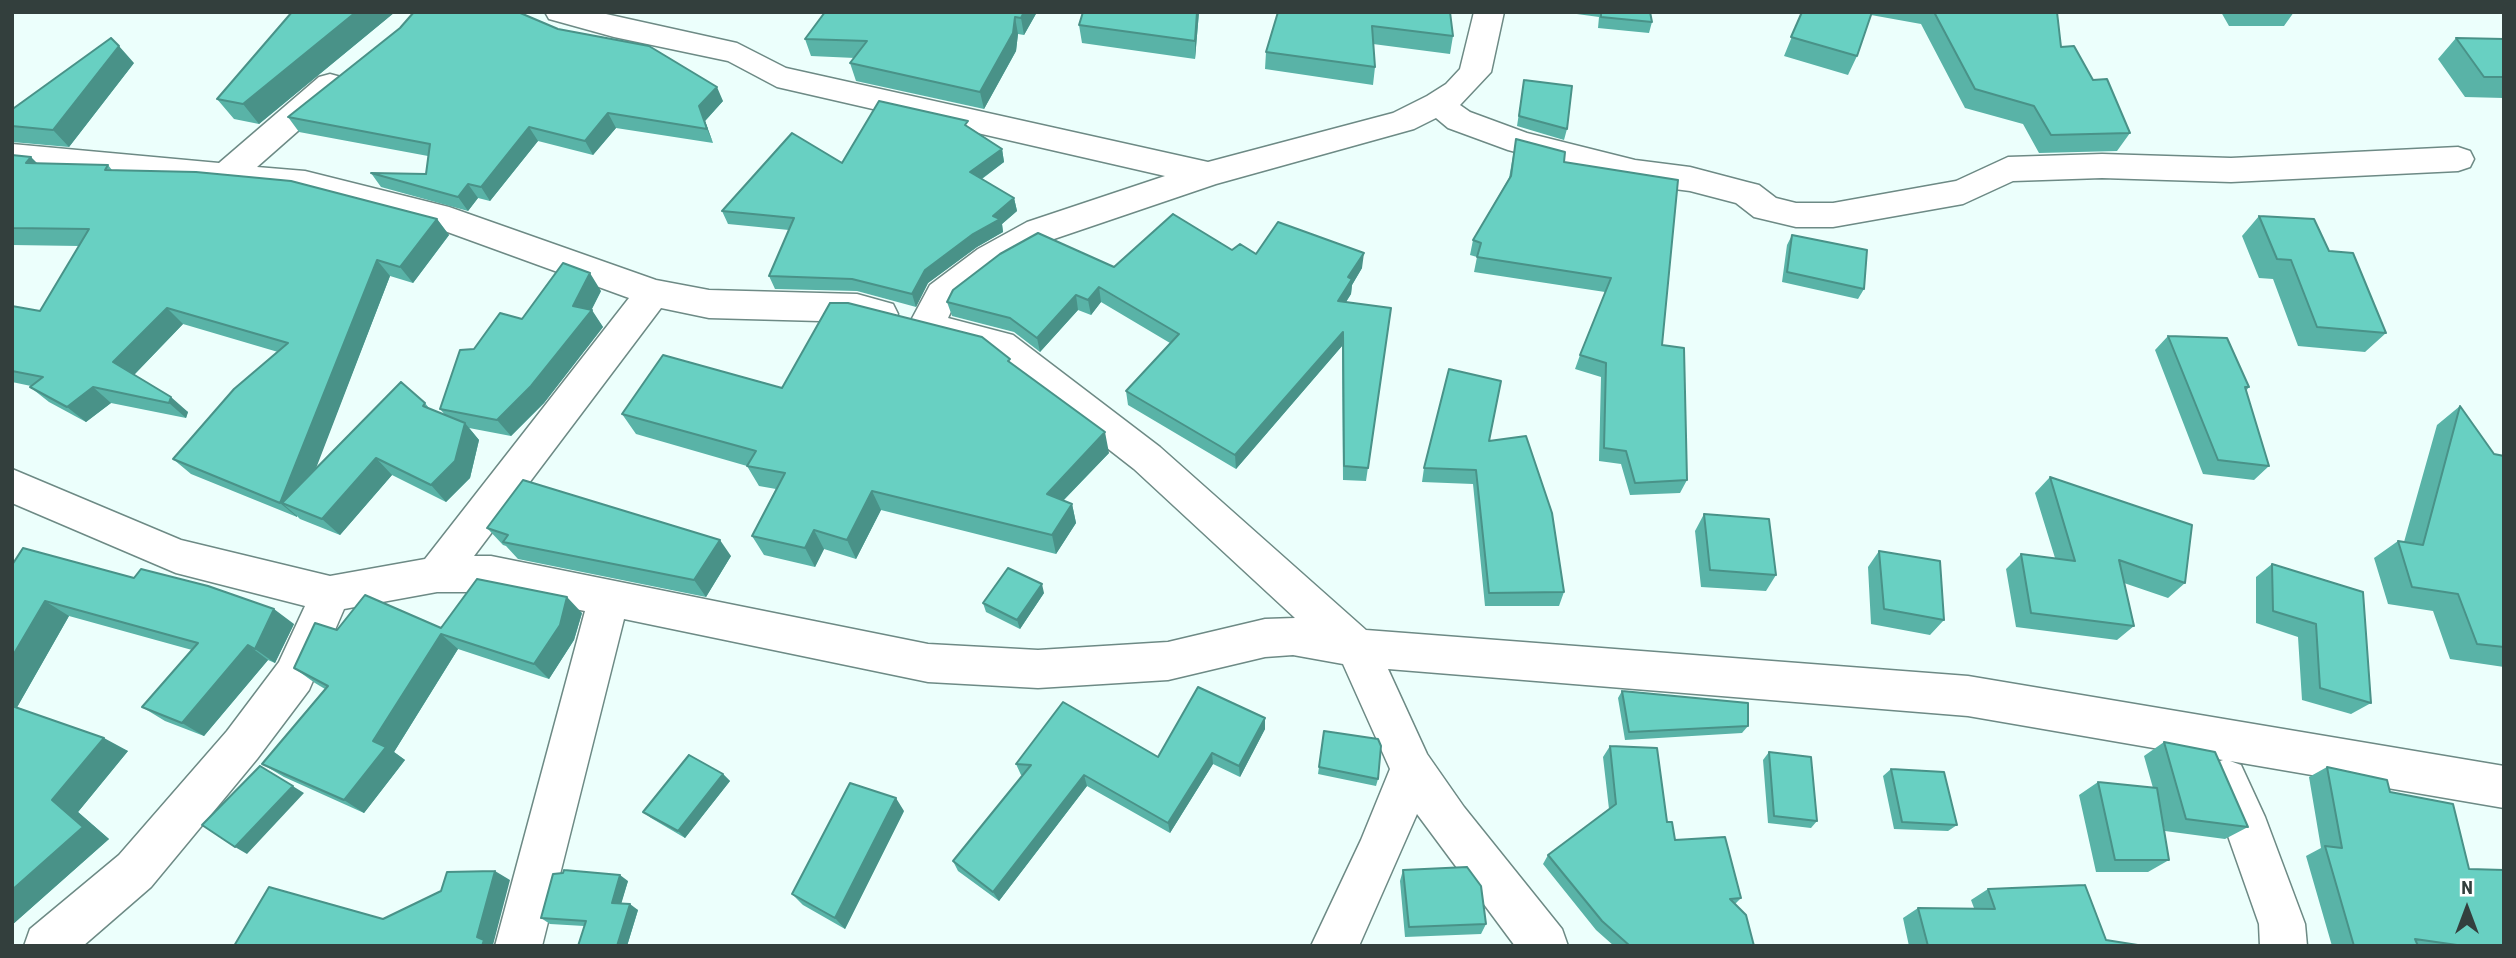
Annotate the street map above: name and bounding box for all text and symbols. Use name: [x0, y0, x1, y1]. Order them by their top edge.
north arrow: [2432, 874, 2502, 944]
text: N: [2461, 876, 2473, 899]

